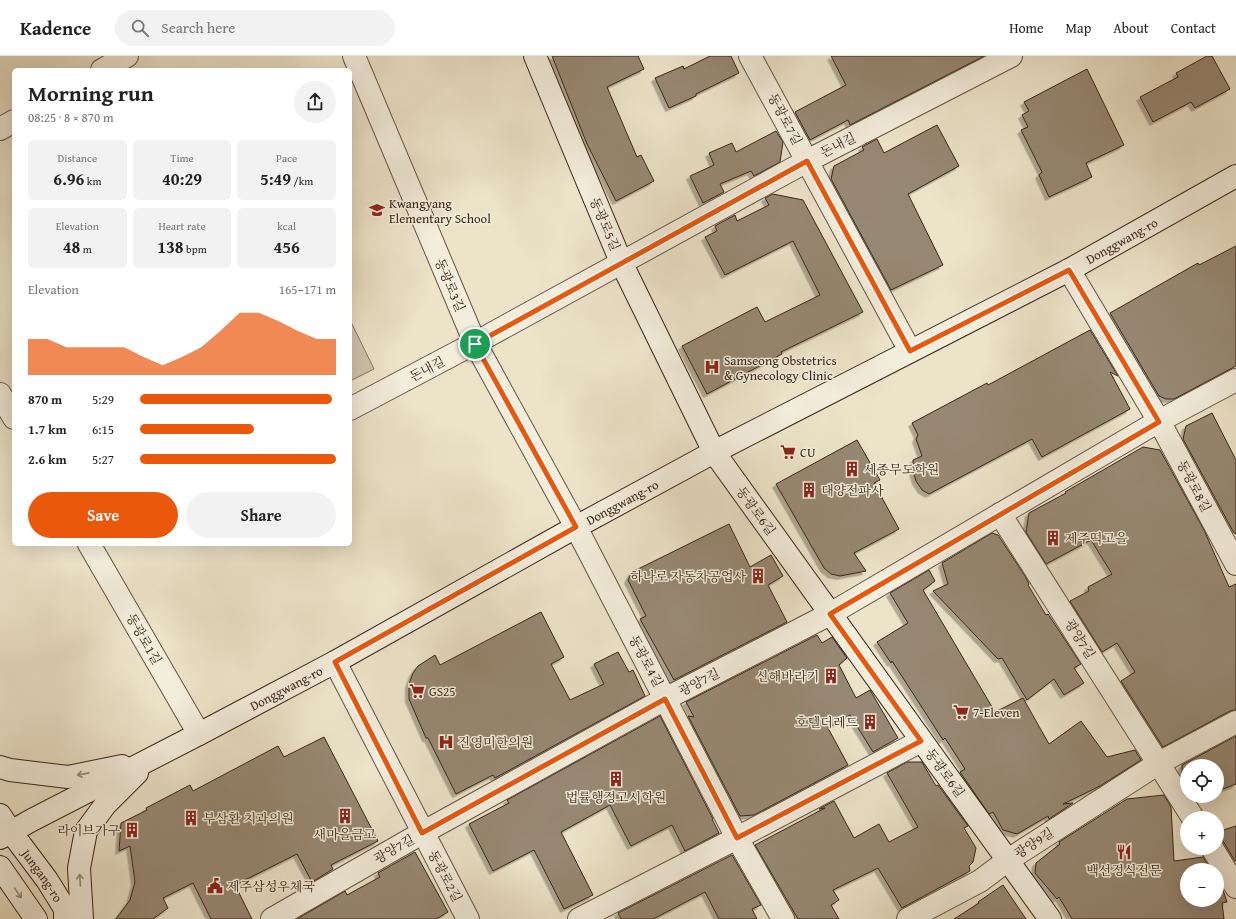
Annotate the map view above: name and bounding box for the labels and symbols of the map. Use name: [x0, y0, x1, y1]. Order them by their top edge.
street label: 동광로7길: [763, 90, 807, 148]
street label: 돈내길: [817, 128, 859, 162]
place label: Kwangyang Elementary School: [389, 194, 491, 228]
street label: 동광로5길: [585, 194, 625, 254]
school or university icon: Kwangyang Elementary School: [368, 201, 386, 219]
street label: Donggwang-ro: [1082, 212, 1161, 268]
street label: 동광로3길: [430, 255, 470, 315]
pin: [458, 327, 492, 361]
place label: Samseong Obstetrics & Gynecology Clinic: [724, 351, 837, 385]
street label: 돈내길: [406, 352, 448, 386]
hospital icon: Samseong Obstetrics & Gynecology Clinic: [703, 358, 721, 376]
supermarket icon: CU: [779, 443, 797, 461]
place label: CU: [800, 443, 816, 462]
street label: 동광로8길: [1172, 457, 1216, 515]
building icon: 세종무도학원: [843, 460, 861, 478]
place label: 세종무도학원: [864, 460, 939, 479]
street label: Donggwang-ro: [582, 474, 662, 529]
building icon: 대양전파사: [800, 481, 818, 499]
place label: 대양전파사: [821, 481, 884, 500]
street label: 동광로6길: [732, 483, 780, 539]
building icon: 제주떡고을: [1044, 529, 1062, 547]
place label: 제주떡고을: [1065, 529, 1128, 548]
place label: 하나로 자동차공업사: [630, 567, 746, 586]
building icon: 하나로 자동차공업사: [749, 567, 767, 585]
street label: 동광로1길: [122, 610, 166, 668]
street label: 광양7길: [1060, 615, 1100, 663]
street label: 동광로4길: [624, 632, 668, 690]
street label: Donggwang-ro: [246, 661, 326, 715]
street label: 광양7길: [675, 664, 723, 700]
place label: 신해바라기: [756, 667, 819, 686]
building icon: 신해바라기: [822, 667, 840, 685]
supermarket icon: GS25: [408, 682, 426, 700]
place label: GS25: [429, 682, 456, 701]
supermarket icon: 7-Eleven: [952, 703, 970, 721]
place label: 7-Eleven: [973, 703, 1020, 722]
place label: 호텔더레드: [795, 713, 858, 732]
building icon: 호텔더레드: [861, 713, 879, 731]
hospital icon: 진영미한의원: [437, 733, 455, 751]
place label: 진영미한의원: [458, 733, 533, 752]
street label: 동광로6길: [921, 745, 969, 801]
one-way arrow: [77, 770, 90, 778]
building icon: 법률행정고시학원: [607, 770, 625, 788]
place label: 법률행정고시학원: [566, 788, 666, 807]
building icon: 새마을금고: [336, 807, 354, 825]
building icon: 부삼환 치과의원: [182, 809, 200, 827]
place label: 부삼환 치과의원: [203, 809, 294, 828]
place label: 라이브가구: [57, 821, 120, 840]
building icon: 라이브가구: [123, 821, 141, 839]
street label: 광양9길: [1010, 823, 1058, 863]
place label: 새마을금고: [314, 825, 377, 844]
street label: 광양7길: [370, 830, 418, 868]
street label: Jungang-ro: [16, 843, 68, 906]
restaurant icon: 백선정식전문: [1115, 843, 1133, 861]
street label: 동광로2길: [423, 847, 467, 905]
place label: 백선정식전문: [1086, 861, 1162, 880]
one-way arrow: [76, 874, 83, 887]
public building icon: 제주삼성우체국: [206, 877, 224, 895]
place label: 제주삼성우체국: [227, 877, 315, 896]
one-way arrow: [14, 888, 22, 899]

